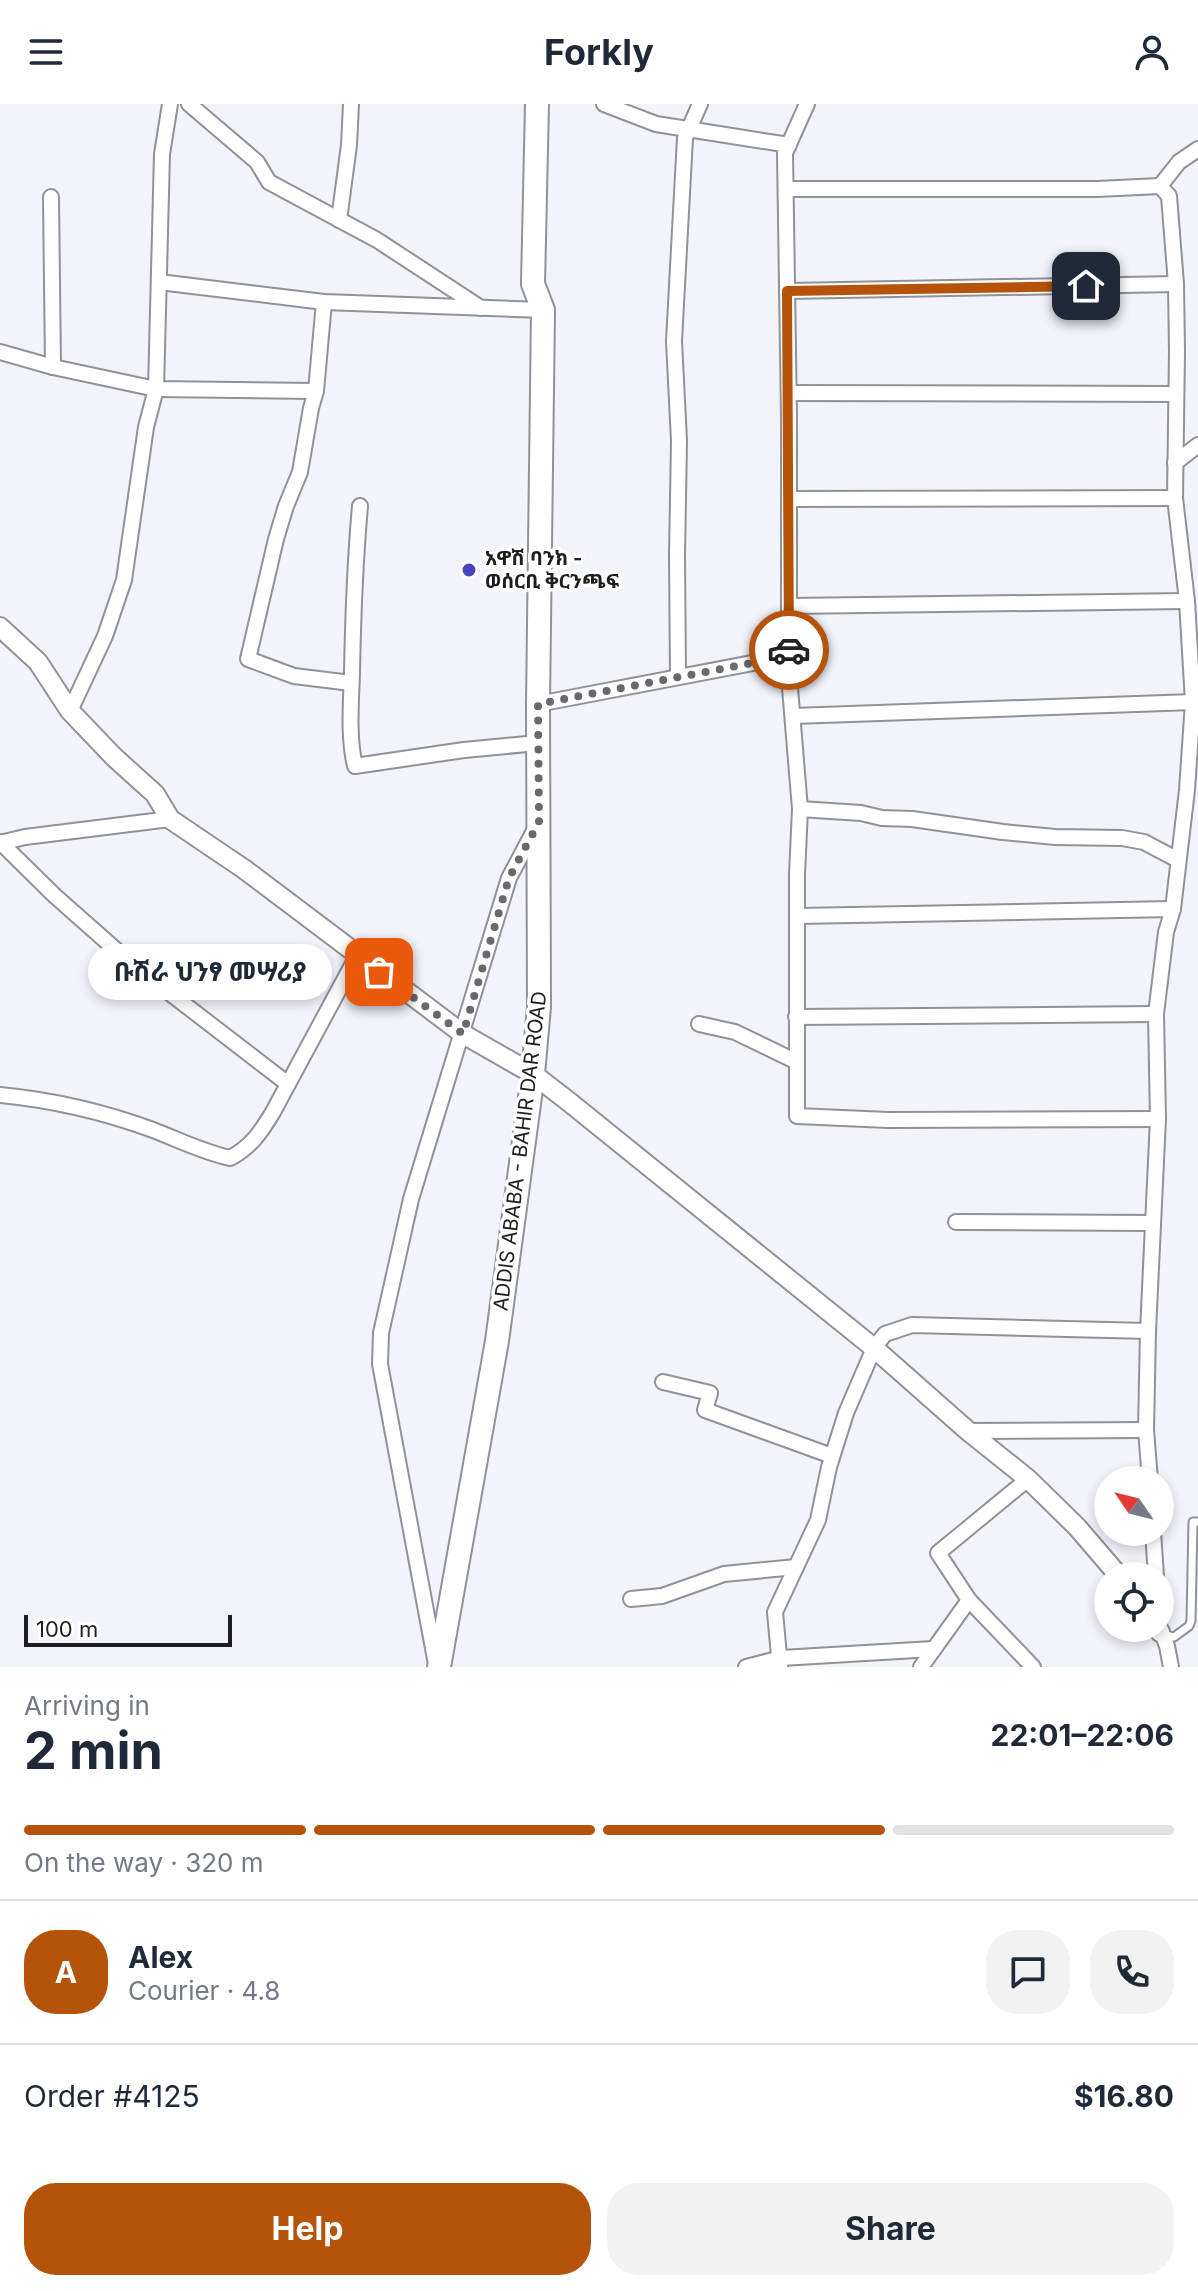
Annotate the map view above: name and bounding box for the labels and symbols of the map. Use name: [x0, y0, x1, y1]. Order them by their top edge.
pin: [1052, 252, 1120, 320]
place label: አዋሽ ባንክ - ወሰርቢ ቅርንጫፍ: [485, 546, 620, 593]
marker: አዋሽ ባንክ - ወሰርቢ ቅርንጫፍ: [460, 561, 478, 579]
courier: [749, 610, 829, 690]
pin: [345, 938, 413, 1006]
callout: ቡሽራ ህንፃ መሣሪያ: [87, 944, 331, 1000]
street label: ADDIS ABABA - BAHIR DAR ROAD: [488, 990, 552, 1312]
north arrow: [1094, 1466, 1174, 1546]
scale bar: [24, 1611, 232, 1647]

